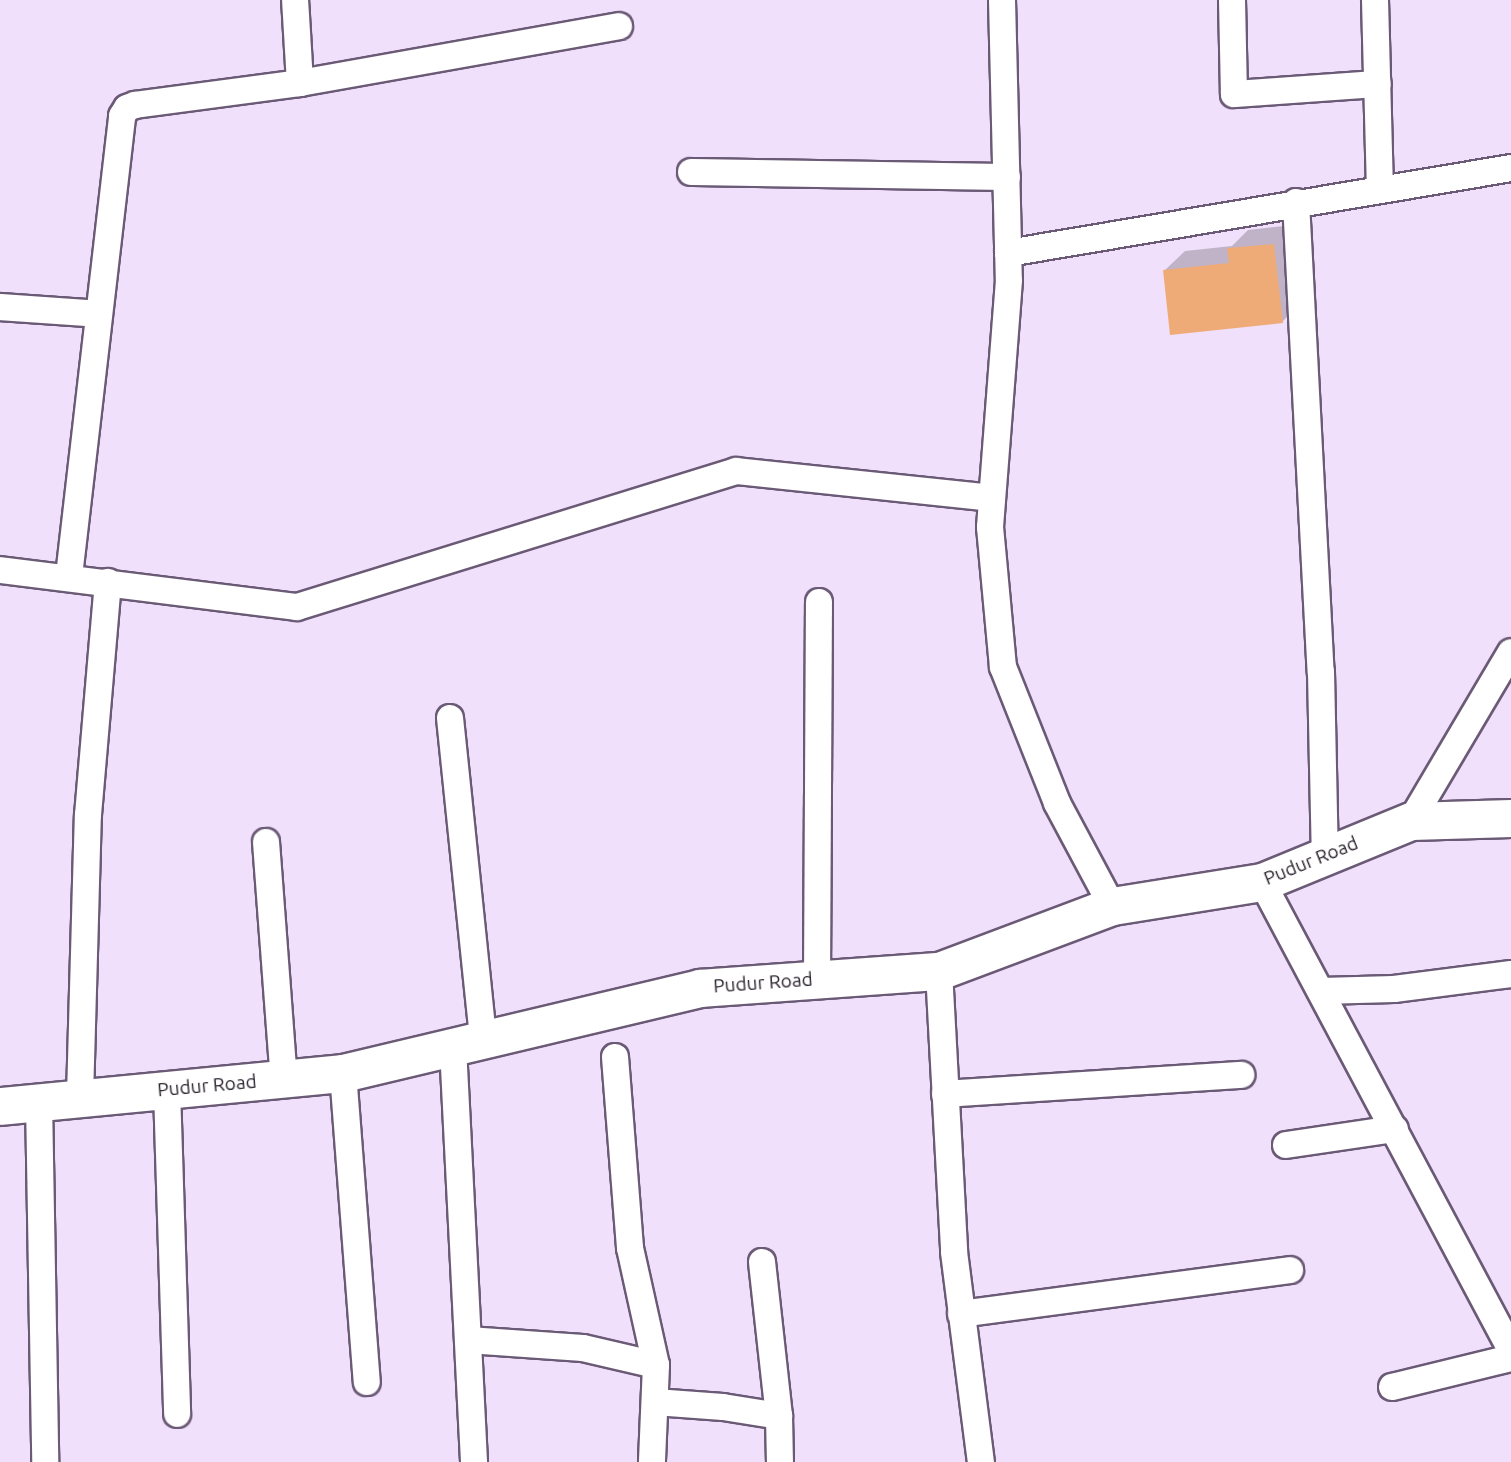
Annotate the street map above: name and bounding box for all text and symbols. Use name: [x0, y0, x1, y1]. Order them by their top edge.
street label: Pudur Road: [1261, 832, 1361, 890]
street label: Pudur Road: [713, 968, 813, 998]
street label: Pudur Road: [156, 1070, 258, 1102]

